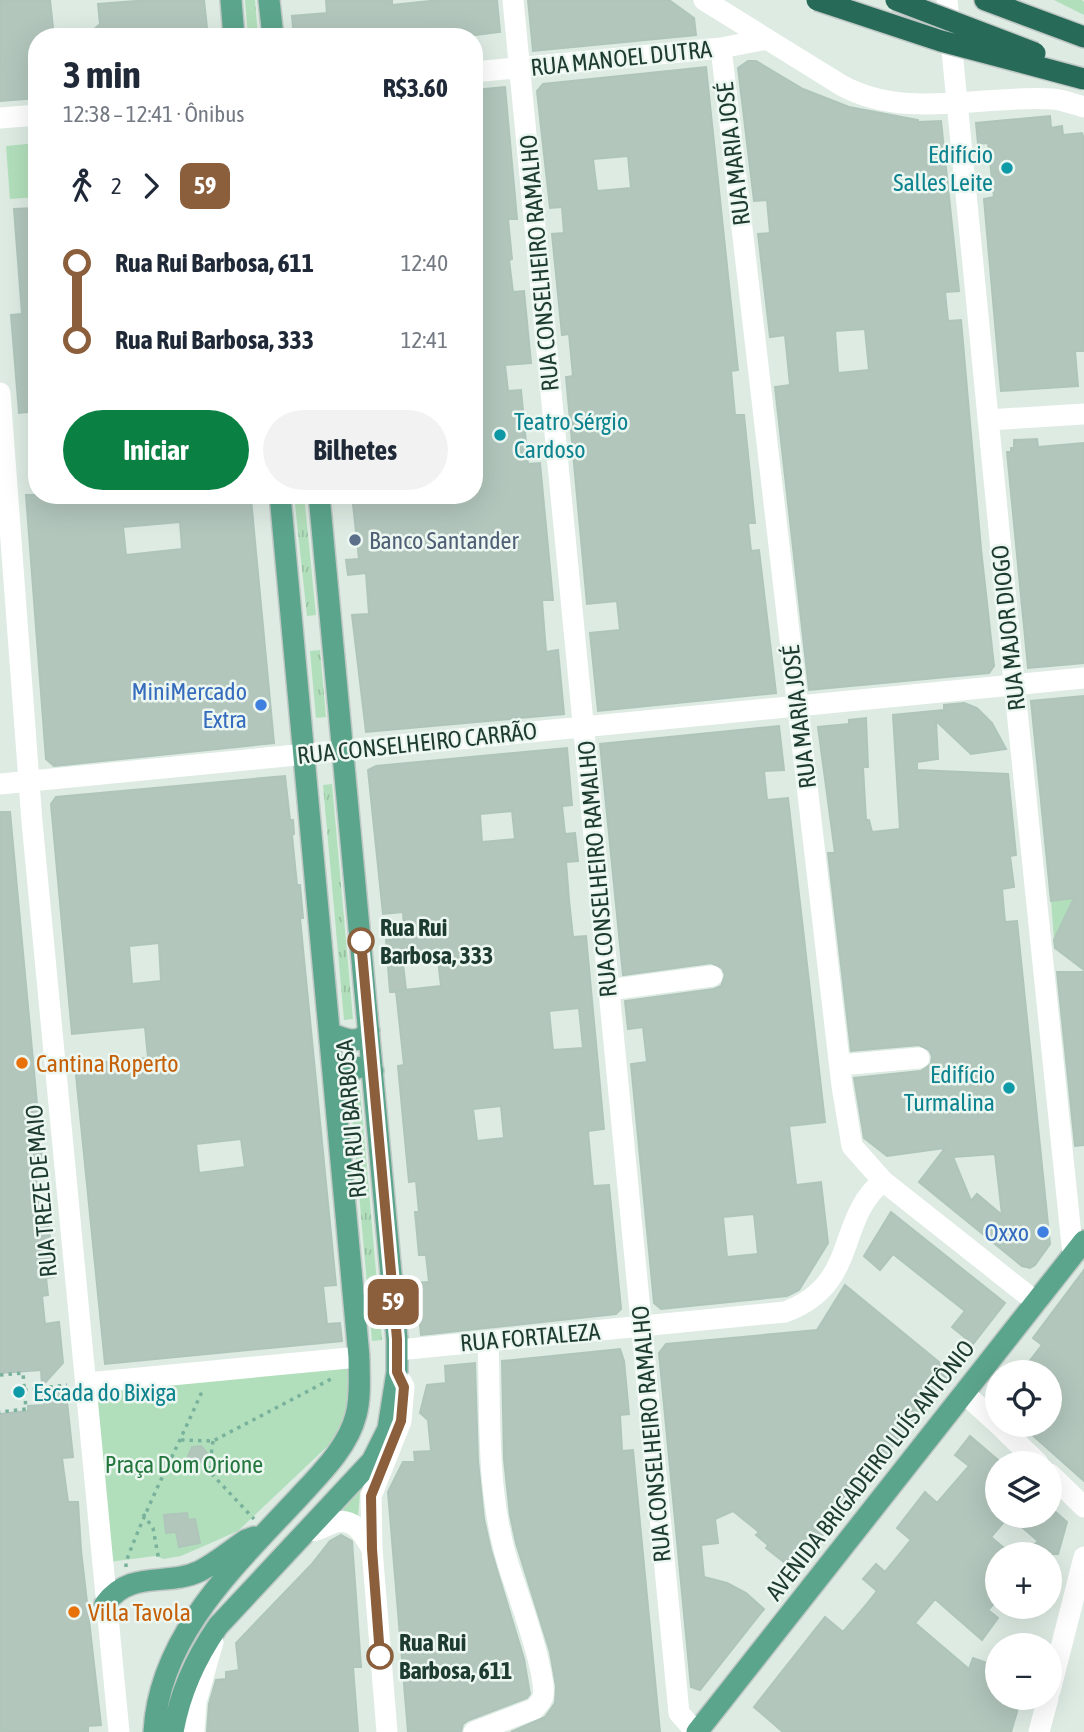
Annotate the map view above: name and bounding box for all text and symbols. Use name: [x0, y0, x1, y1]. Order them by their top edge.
street label: RUA MANOEL DUTRA: [529, 35, 713, 81]
text: 3 min: [63, 53, 141, 96]
text: R$3.60: [383, 73, 448, 103]
street label: RUA MARIA JOSÉ: [711, 81, 755, 227]
text: 12:38 – 12:41 · Ônibus: [63, 101, 244, 127]
street label: RUA CONSELHEIRO RAMALHO: [514, 134, 564, 392]
place label: Edifício Salles Leite: [893, 141, 993, 196]
marker: Edifício Salles Leite: [999, 160, 1015, 176]
icon: walk: [63, 167, 101, 205]
icon: forward: [132, 167, 170, 205]
text: 59: [194, 172, 216, 199]
text: 2: [111, 173, 122, 199]
text: Rua Rui Barbosa, 611: [115, 248, 314, 278]
text: 12:40: [401, 250, 448, 276]
text: Rua Rui Barbosa, 333: [115, 325, 314, 355]
text: 12:41: [401, 327, 448, 353]
place label: Teatro Sérgio Cardoso: [514, 408, 628, 463]
button: Iniciar: [63, 410, 249, 490]
button: Bilhetes: [263, 410, 448, 490]
marker: Teatro Sérgio Cardoso: [492, 427, 508, 443]
place label: Banco Santander: [369, 527, 519, 554]
marker: Banco Santander: [347, 532, 363, 548]
street label: RUA MAJOR DIOGO: [986, 544, 1030, 712]
street label: RUA MARIA JOSÉ: [777, 644, 821, 790]
place label: MiniMercado Extra: [131, 678, 247, 733]
marker: MiniMercado Extra: [253, 697, 269, 713]
street label: RUA CONSELHEIRO CARRÃO: [296, 717, 538, 769]
street label: RUA CONSELHEIRO RAMALHO: [572, 740, 622, 998]
place label: Rua Rui Barbosa, 333: [380, 914, 493, 969]
marker: Rua Rui Barbosa, 333: [348, 928, 374, 954]
street label: RUA RUI BARBOSA: [331, 1038, 371, 1199]
place label: Cantina Roperto: [36, 1050, 178, 1077]
marker: Cantina Roperto: [14, 1055, 30, 1071]
place label: Edifício Turmalina: [904, 1061, 995, 1116]
marker: Edifício Turmalina: [1001, 1080, 1017, 1096]
street label: RUA TREZE DE MAIO: [20, 1104, 62, 1278]
place label: Oxxo: [985, 1219, 1029, 1246]
marker: Oxxo: [1035, 1224, 1051, 1240]
line badge: 59: [362, 1279, 424, 1325]
text: 59: [382, 1288, 404, 1315]
street label: RUA CONSELHEIRO RAMALHO: [626, 1305, 676, 1563]
street label: RUA FORTALEZA: [459, 1317, 601, 1357]
street label: AVENIDA BRIGADEIRO LUÍS ANTÔNIO: [760, 1335, 980, 1605]
map controls: [985, 1360, 1062, 1710]
button: locate: [985, 1360, 1062, 1437]
place label: Escada do Bixiga: [33, 1379, 177, 1406]
marker: Escada do Bixiga: [11, 1384, 27, 1400]
park label: Praça Dom Orione: [105, 1451, 263, 1478]
button: layers: [985, 1451, 1062, 1528]
button: +: [985, 1542, 1062, 1619]
place label: Villa Tavola: [88, 1599, 191, 1626]
marker: Villa Tavola: [66, 1604, 82, 1620]
place label: Rua Rui Barbosa, 611: [399, 1629, 512, 1684]
button: −: [985, 1633, 1062, 1710]
marker: Rua Rui Barbosa, 611: [367, 1643, 393, 1669]

